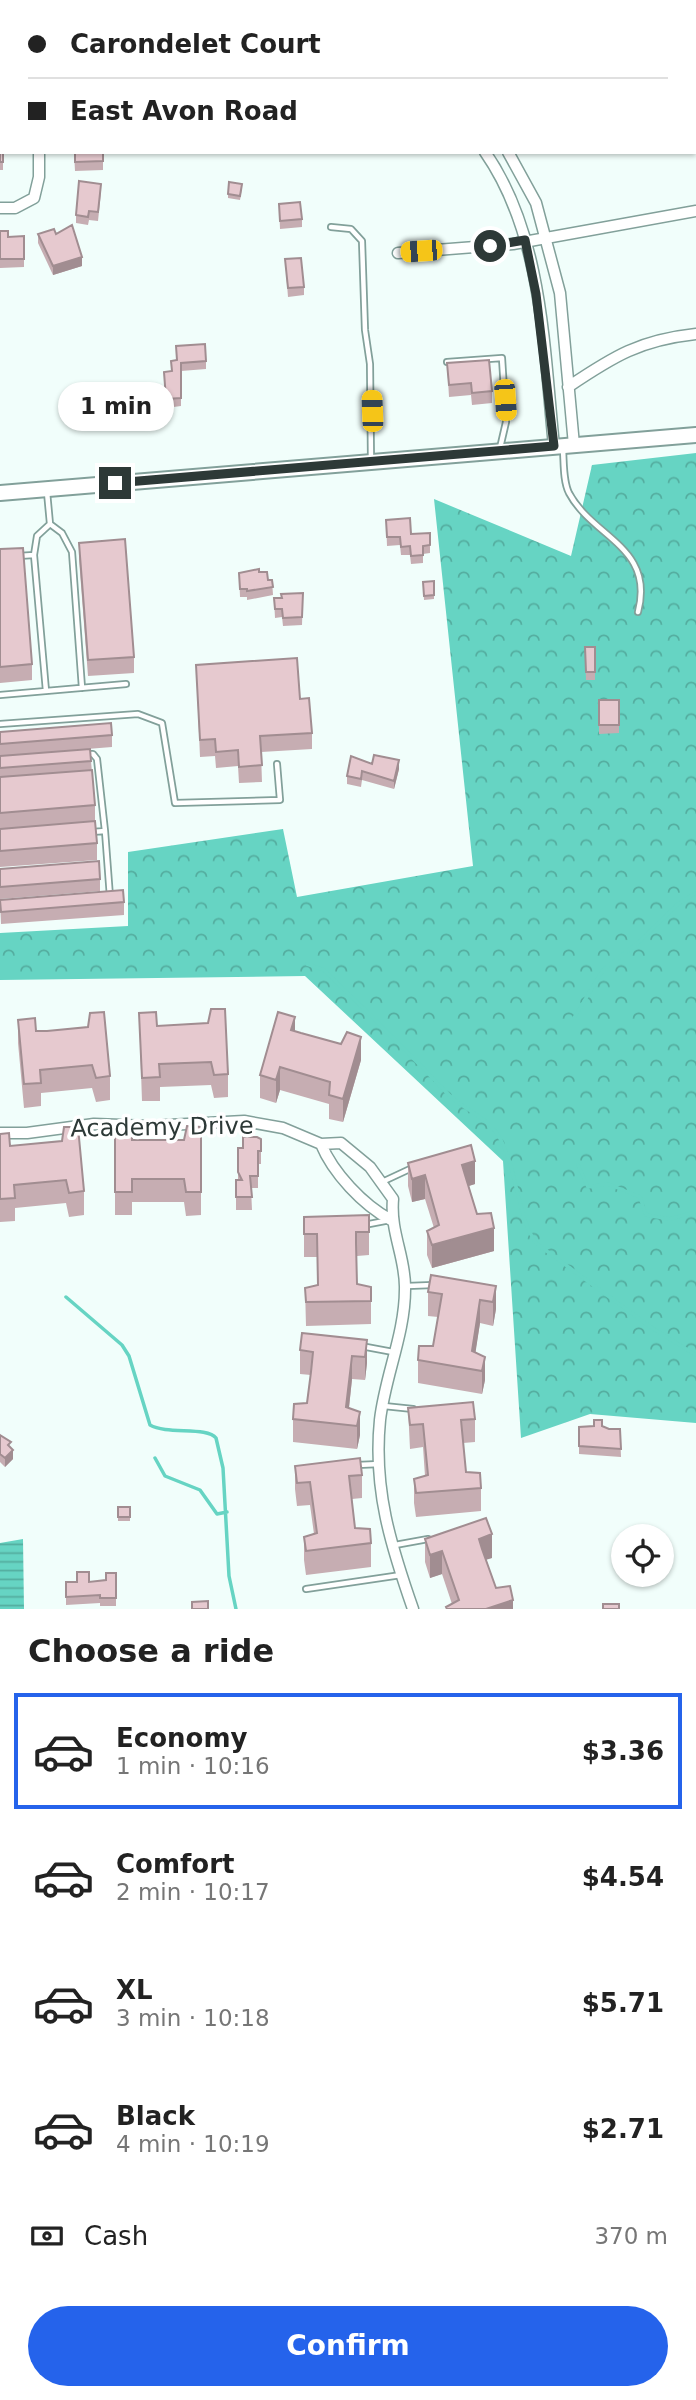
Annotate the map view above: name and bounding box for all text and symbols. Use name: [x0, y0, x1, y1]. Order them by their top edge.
text: Carondelet Court: [70, 29, 321, 59]
text: East Avon Road: [70, 96, 298, 126]
route start: [474, 230, 506, 262]
car: [400, 239, 443, 263]
car: [494, 378, 517, 422]
callout: 1 min: [57, 382, 173, 430]
car: [361, 390, 384, 432]
text: 1 min: [80, 393, 152, 419]
route end: [99, 467, 131, 499]
street label: Academy Drive: [70, 1111, 254, 1143]
map controls: [611, 1524, 674, 1587]
button: locate: [611, 1524, 674, 1587]
text: Choose a ride: [28, 1632, 274, 1670]
icon: car: [32, 1720, 95, 1783]
text: Economy: [116, 1723, 247, 1753]
text: $3.36: [582, 1736, 664, 1766]
text: 1 min · 10:16: [116, 1753, 270, 1779]
icon: car: [32, 1846, 95, 1909]
text: Comfort: [116, 1849, 234, 1879]
text: $4.54: [582, 1862, 664, 1892]
text: 2 min · 10:17: [116, 1879, 270, 1905]
icon: car: [32, 1972, 95, 2035]
text: XL: [116, 1975, 153, 2005]
text: $5.71: [582, 1988, 664, 2018]
text: 3 min · 10:18: [116, 2005, 270, 2031]
icon: car: [32, 2098, 95, 2161]
text: Black: [116, 2101, 195, 2131]
text: $2.71: [582, 2114, 664, 2144]
text: 4 min · 10:19: [116, 2131, 270, 2157]
icon: cash: [28, 2217, 66, 2255]
text: Cash: [84, 2221, 148, 2251]
text: 370 m: [594, 2223, 668, 2249]
button: Confirm: [28, 2306, 668, 2386]

